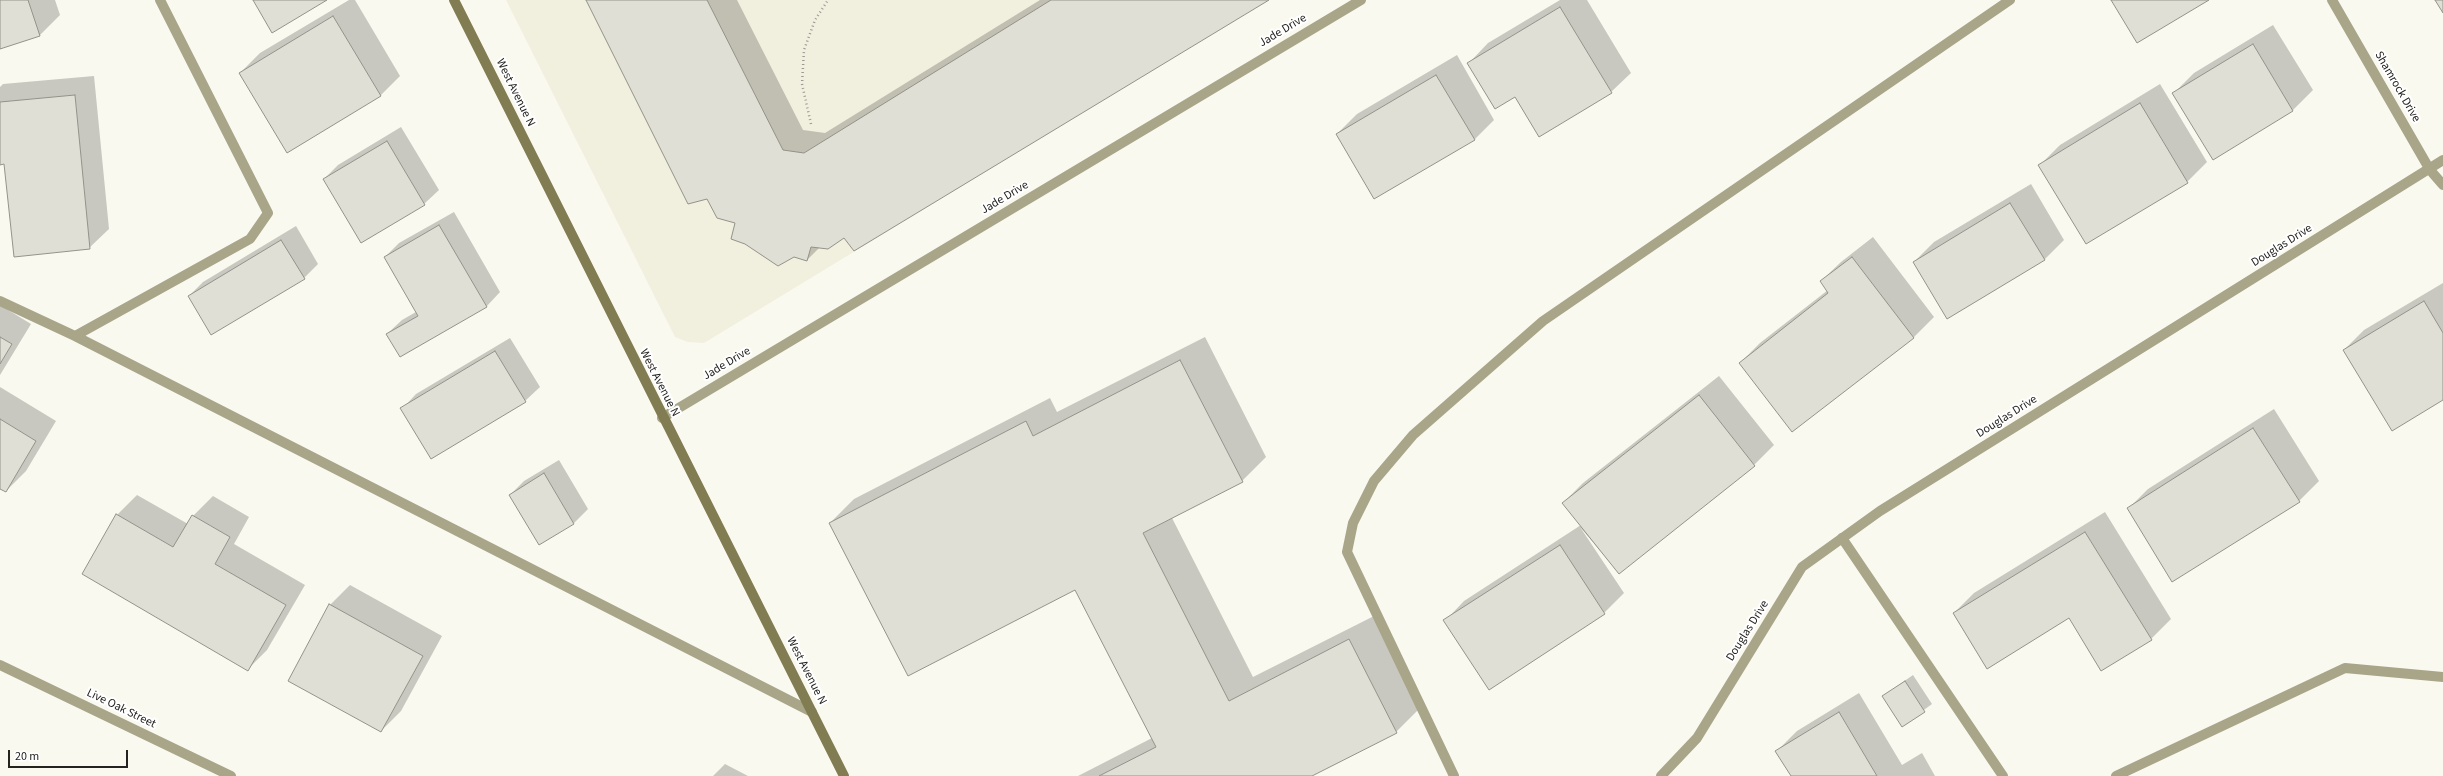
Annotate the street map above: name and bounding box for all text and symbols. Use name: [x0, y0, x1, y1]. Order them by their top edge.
street label: Jade Drive: [1257, 11, 1309, 51]
street label: Shamrock Drive: [2371, 49, 2423, 125]
street label: West Avenue N: [492, 57, 538, 129]
street label: Jade Drive: [979, 178, 1031, 218]
street label: Douglas Drive: [2249, 222, 2315, 270]
street label: Jade Drive: [701, 344, 753, 384]
street label: West Avenue N: [636, 347, 682, 419]
street label: Douglas Drive: [1974, 393, 2040, 441]
street label: Douglas Drive: [1724, 598, 1772, 664]
street label: West Avenue N: [783, 635, 829, 707]
street label: Live Oak Street: [84, 686, 158, 732]
scale bar: [10, 742, 130, 768]
text: 20 m: [15, 748, 39, 765]

